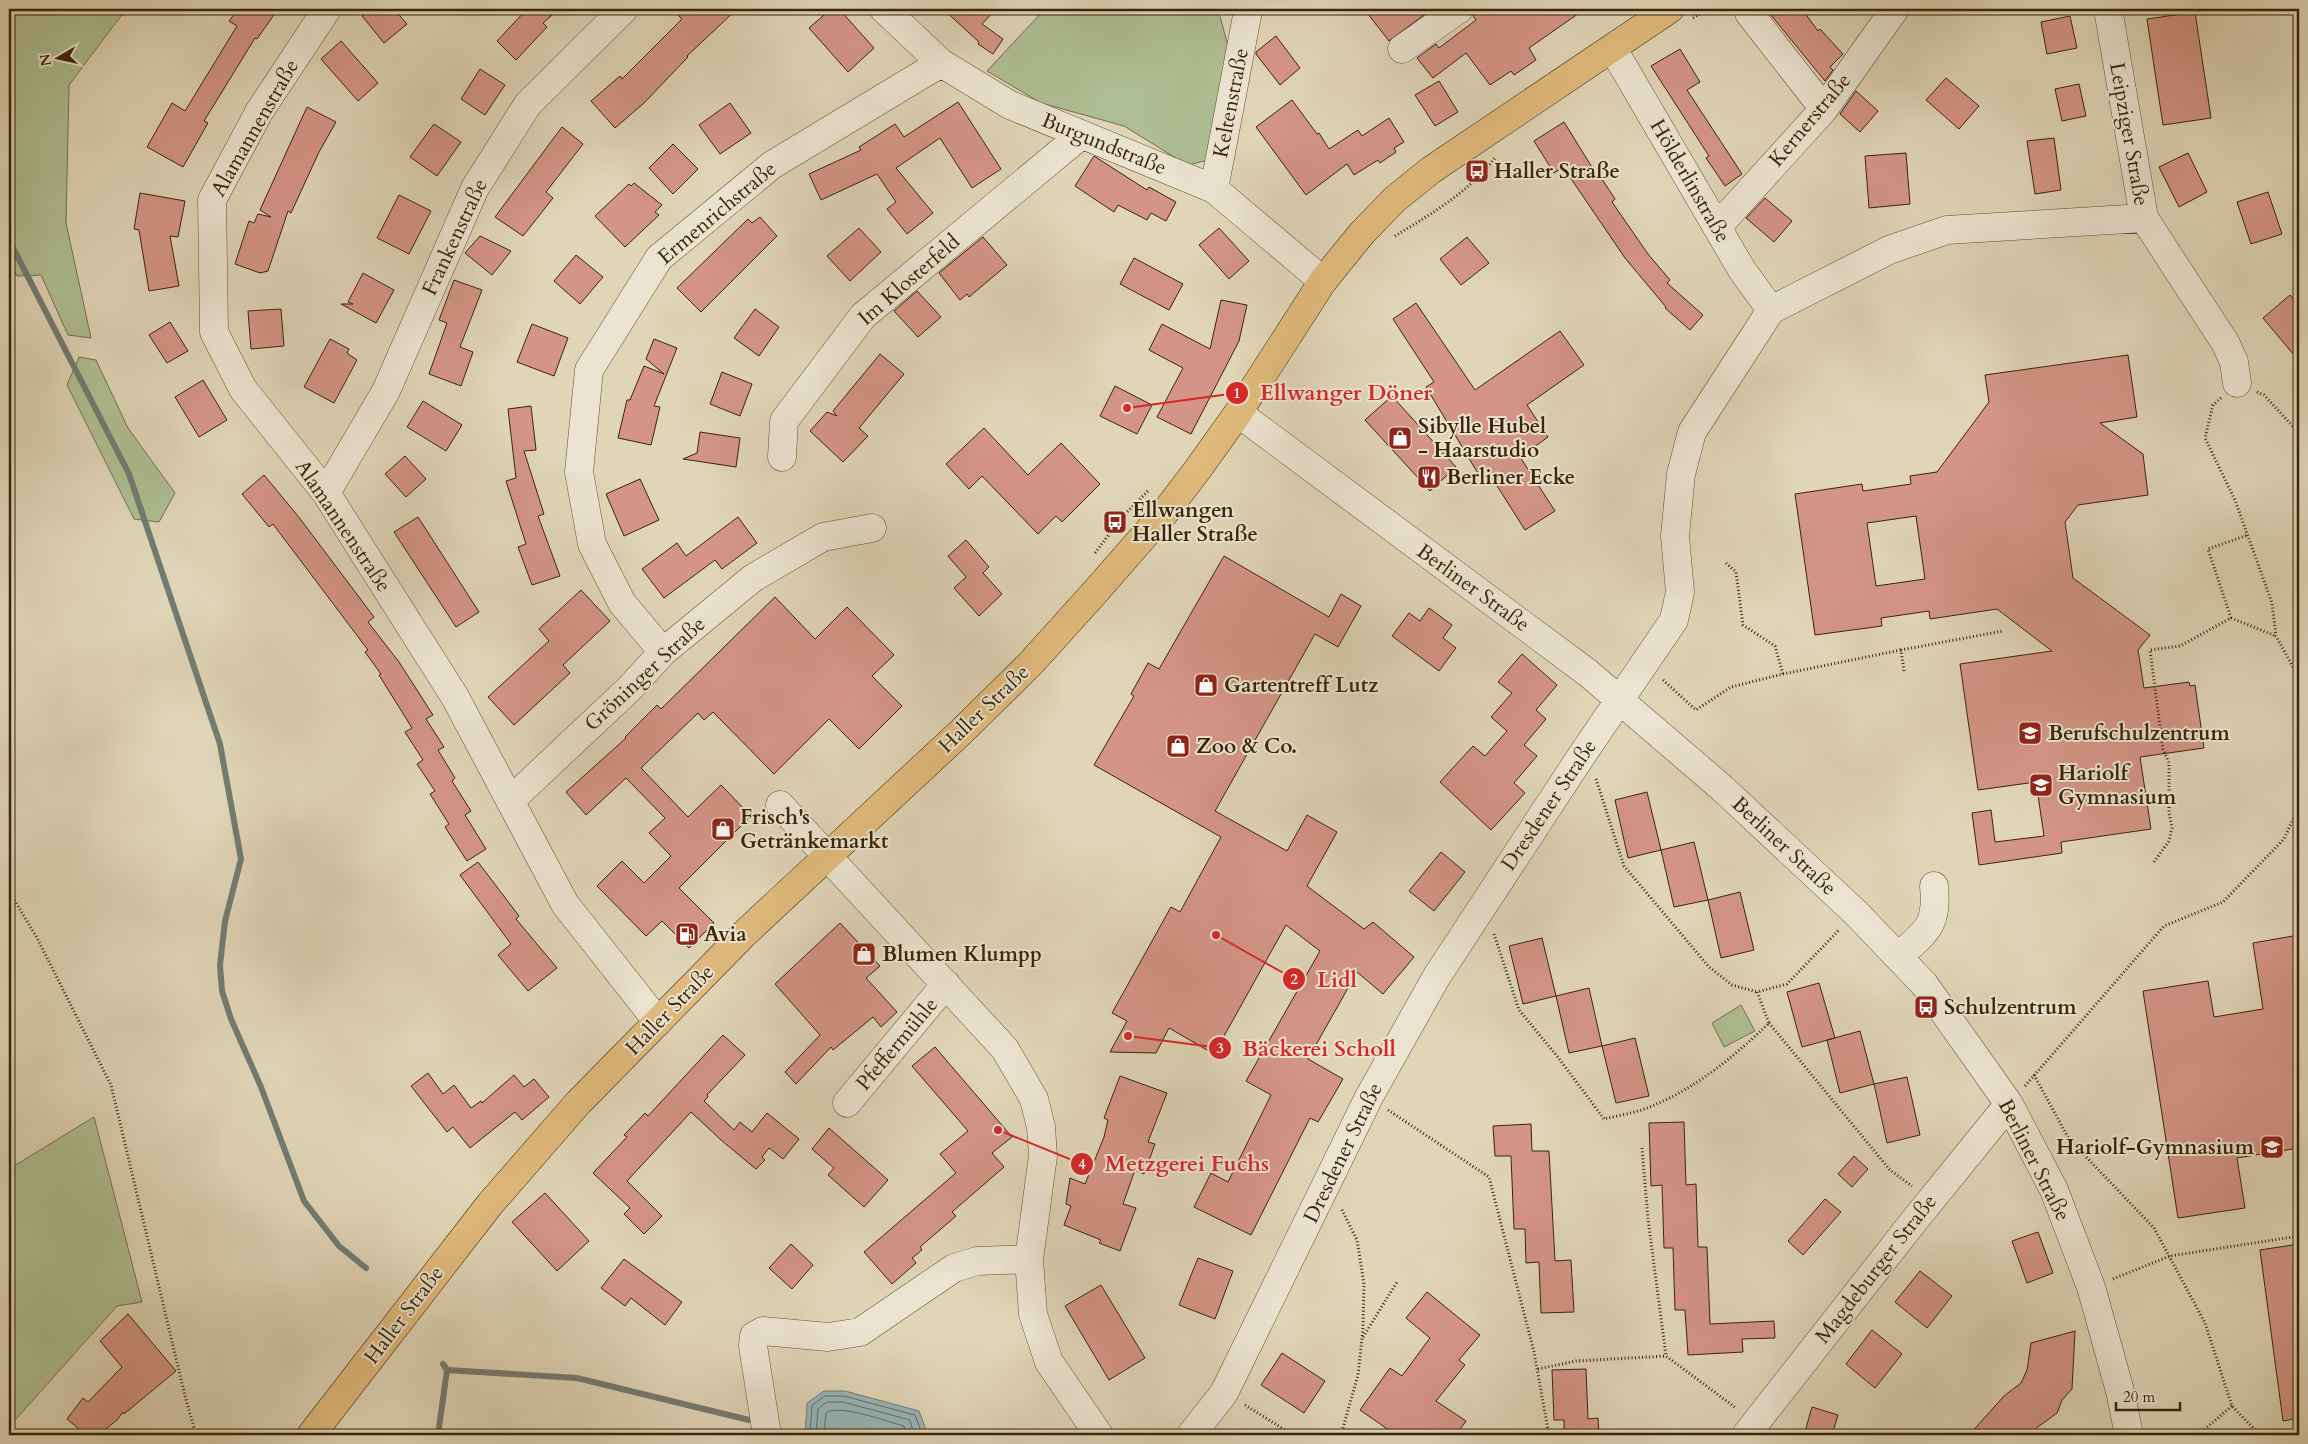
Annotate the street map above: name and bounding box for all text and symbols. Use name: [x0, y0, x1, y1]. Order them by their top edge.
north arrow: [32, 32, 82, 82]
street label: Keltenstraße: [1206, 46, 1256, 160]
text: N: [35, 52, 56, 67]
street label: Alamannenstraße: [204, 54, 306, 202]
street label: Leipziger Straße: [2102, 60, 2156, 208]
street label: Kernerstraße: [1762, 67, 1858, 173]
street label: Burgundstraße: [1037, 106, 1171, 182]
street label: Hölderlinstraße: [1643, 114, 1737, 248]
street label: Ermenrichstraße: [651, 155, 783, 271]
place label: Haller Straße: [1494, 157, 1620, 186]
bus stop icon: Haller Straße: [1464, 158, 1490, 184]
street label: Frankenstraße: [415, 174, 495, 300]
street label: Im Klosterfeld: [852, 228, 966, 332]
callout: Ellwanger Döner: [1224, 374, 1442, 411]
text: Ellwanger Döner: [1260, 378, 1432, 408]
text: 1: [1233, 383, 1241, 403]
place label: Sibylle Hubel - Haarstudio: [1418, 412, 1546, 465]
shop icon: Sibylle Hubel - Haarstudio: [1387, 425, 1413, 451]
street label: Alamannenstraße: [288, 454, 398, 598]
place label: Berliner Ecke: [1446, 463, 1575, 492]
restaurant icon: Berliner Ecke: [1416, 464, 1442, 490]
place label: Ellwangen Haller Straße: [1132, 496, 1258, 549]
bus stop icon: Ellwangen Haller Straße: [1102, 509, 1128, 535]
street label: Berliner Straße: [1411, 537, 1535, 639]
street label: Gröninger Straße: [578, 610, 712, 738]
street label: Haller Straße: [932, 658, 1036, 760]
place label: Gartentreff Lutz: [1224, 671, 1379, 700]
shop icon: Gartentreff Lutz: [1193, 672, 1219, 698]
place label: Berufschulzentrum: [2048, 719, 2231, 748]
school or university icon: Berufschulzentrum: [2017, 720, 2043, 746]
place label: Zoo & Co.: [1196, 732, 1297, 761]
shop icon: Zoo & Co.: [1165, 733, 1191, 759]
street label: Dresdener Straße: [1494, 734, 1604, 876]
place label: Hariolf Gymnasium: [2058, 759, 2177, 812]
school or university icon: Hariolf Gymnasium: [2028, 772, 2054, 798]
street label: Berliner Straße: [1725, 790, 1843, 902]
place label: Frisch's Getränkemarkt: [740, 803, 889, 856]
shop icon: Frisch's Getränkemarkt: [710, 816, 736, 842]
place label: Avia: [704, 920, 747, 949]
fuel station icon: Avia: [674, 921, 700, 947]
place label: Blumen Klumpp: [882, 940, 1042, 969]
shop icon: Blumen Klumpp: [851, 941, 877, 967]
street label: Haller Straße: [619, 958, 721, 1062]
callout: Lidl: [1282, 960, 1367, 997]
text: Lidl: [1317, 965, 1358, 995]
text: 2: [1290, 969, 1298, 989]
street label: Pfeffermühle: [849, 991, 945, 1097]
place label: Schulzentrum: [1944, 993, 2077, 1022]
bus stop icon: Schulzentrum: [1913, 994, 1939, 1020]
callout: Bäckerei Scholl: [1207, 1030, 1406, 1067]
text: Bäckerei Scholl: [1242, 1034, 1397, 1064]
text: 3: [1216, 1038, 1224, 1058]
street label: Dresdener Straße: [1296, 1078, 1390, 1228]
street label: Berliner Straße: [1991, 1094, 2077, 1226]
place label: Hariolf-Gymnasium: [2056, 1133, 2255, 1162]
school or university icon: Hariolf-Gymnasium: [2259, 1134, 2285, 1160]
callout: Metzgerei Fuchs: [1070, 1145, 1279, 1182]
text: Metzgerei Fuchs: [1105, 1149, 1269, 1179]
text: 4: [1078, 1154, 1086, 1174]
street label: Magdeburger Straße: [1808, 1188, 1944, 1350]
street label: Haller Straße: [357, 1260, 451, 1370]
scale bar: [2116, 1379, 2179, 1411]
text: 20 m: [2123, 1387, 2155, 1407]

